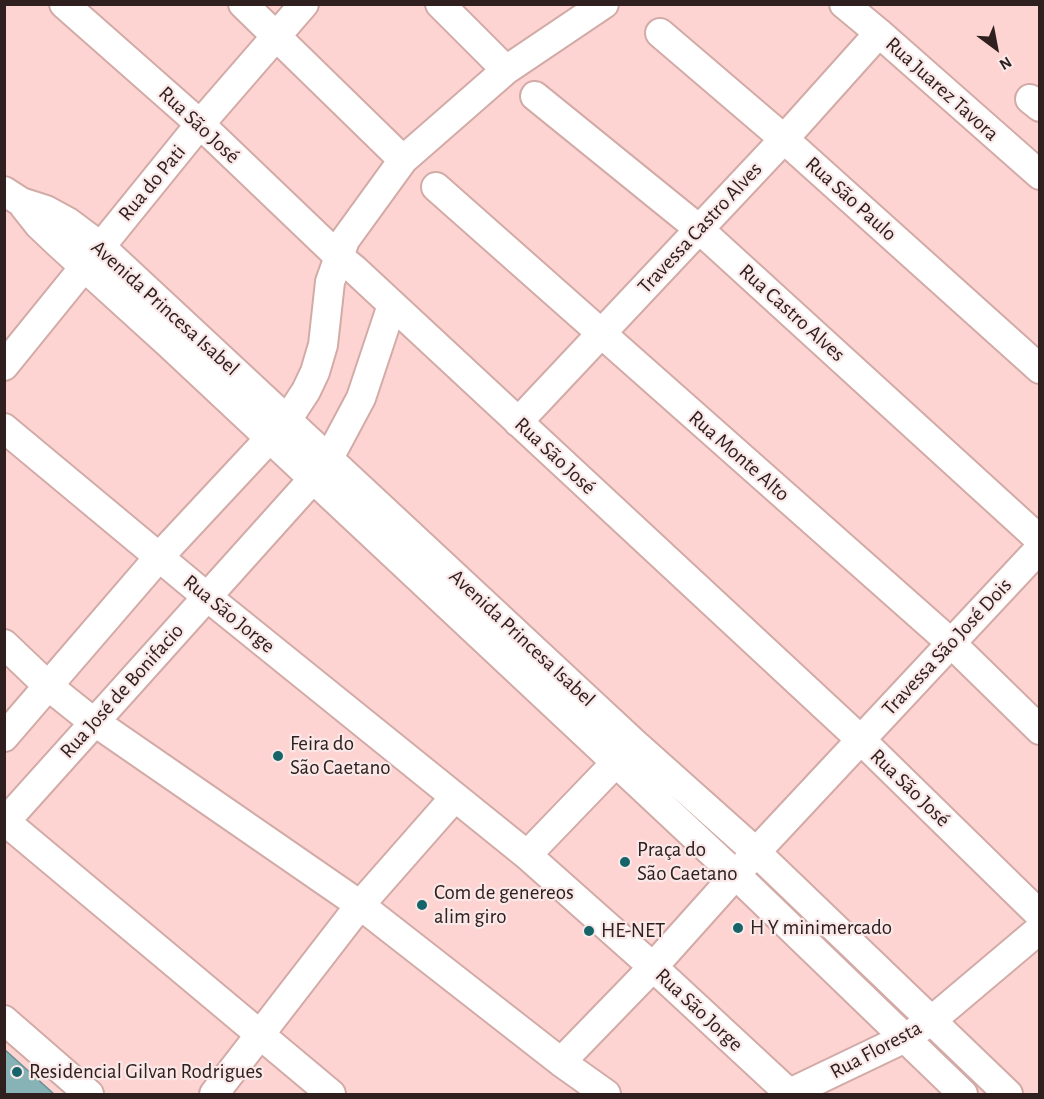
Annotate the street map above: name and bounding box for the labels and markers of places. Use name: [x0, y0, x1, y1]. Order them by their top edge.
place label: Feira do São Caetano: [290, 731, 391, 781]
marker: Feira do São Caetano: [271, 749, 285, 763]
place label: Praça do São Caetano: [637, 837, 738, 887]
marker: Praça do São Caetano: [618, 855, 632, 869]
place label: Com de genereos alim giro: [434, 880, 574, 930]
marker: Com de genereos alim giro: [415, 898, 429, 912]
place label: H Y minimercado: [750, 915, 892, 941]
place label: HE-NET: [601, 918, 665, 944]
marker: H Y minimercado: [731, 921, 745, 935]
marker: HE-NET: [582, 924, 596, 938]
place label: Residencial Gilvan Rodrigues: [29, 1059, 263, 1085]
marker: Residencial Gilvan Rodrigues: [10, 1065, 24, 1079]

